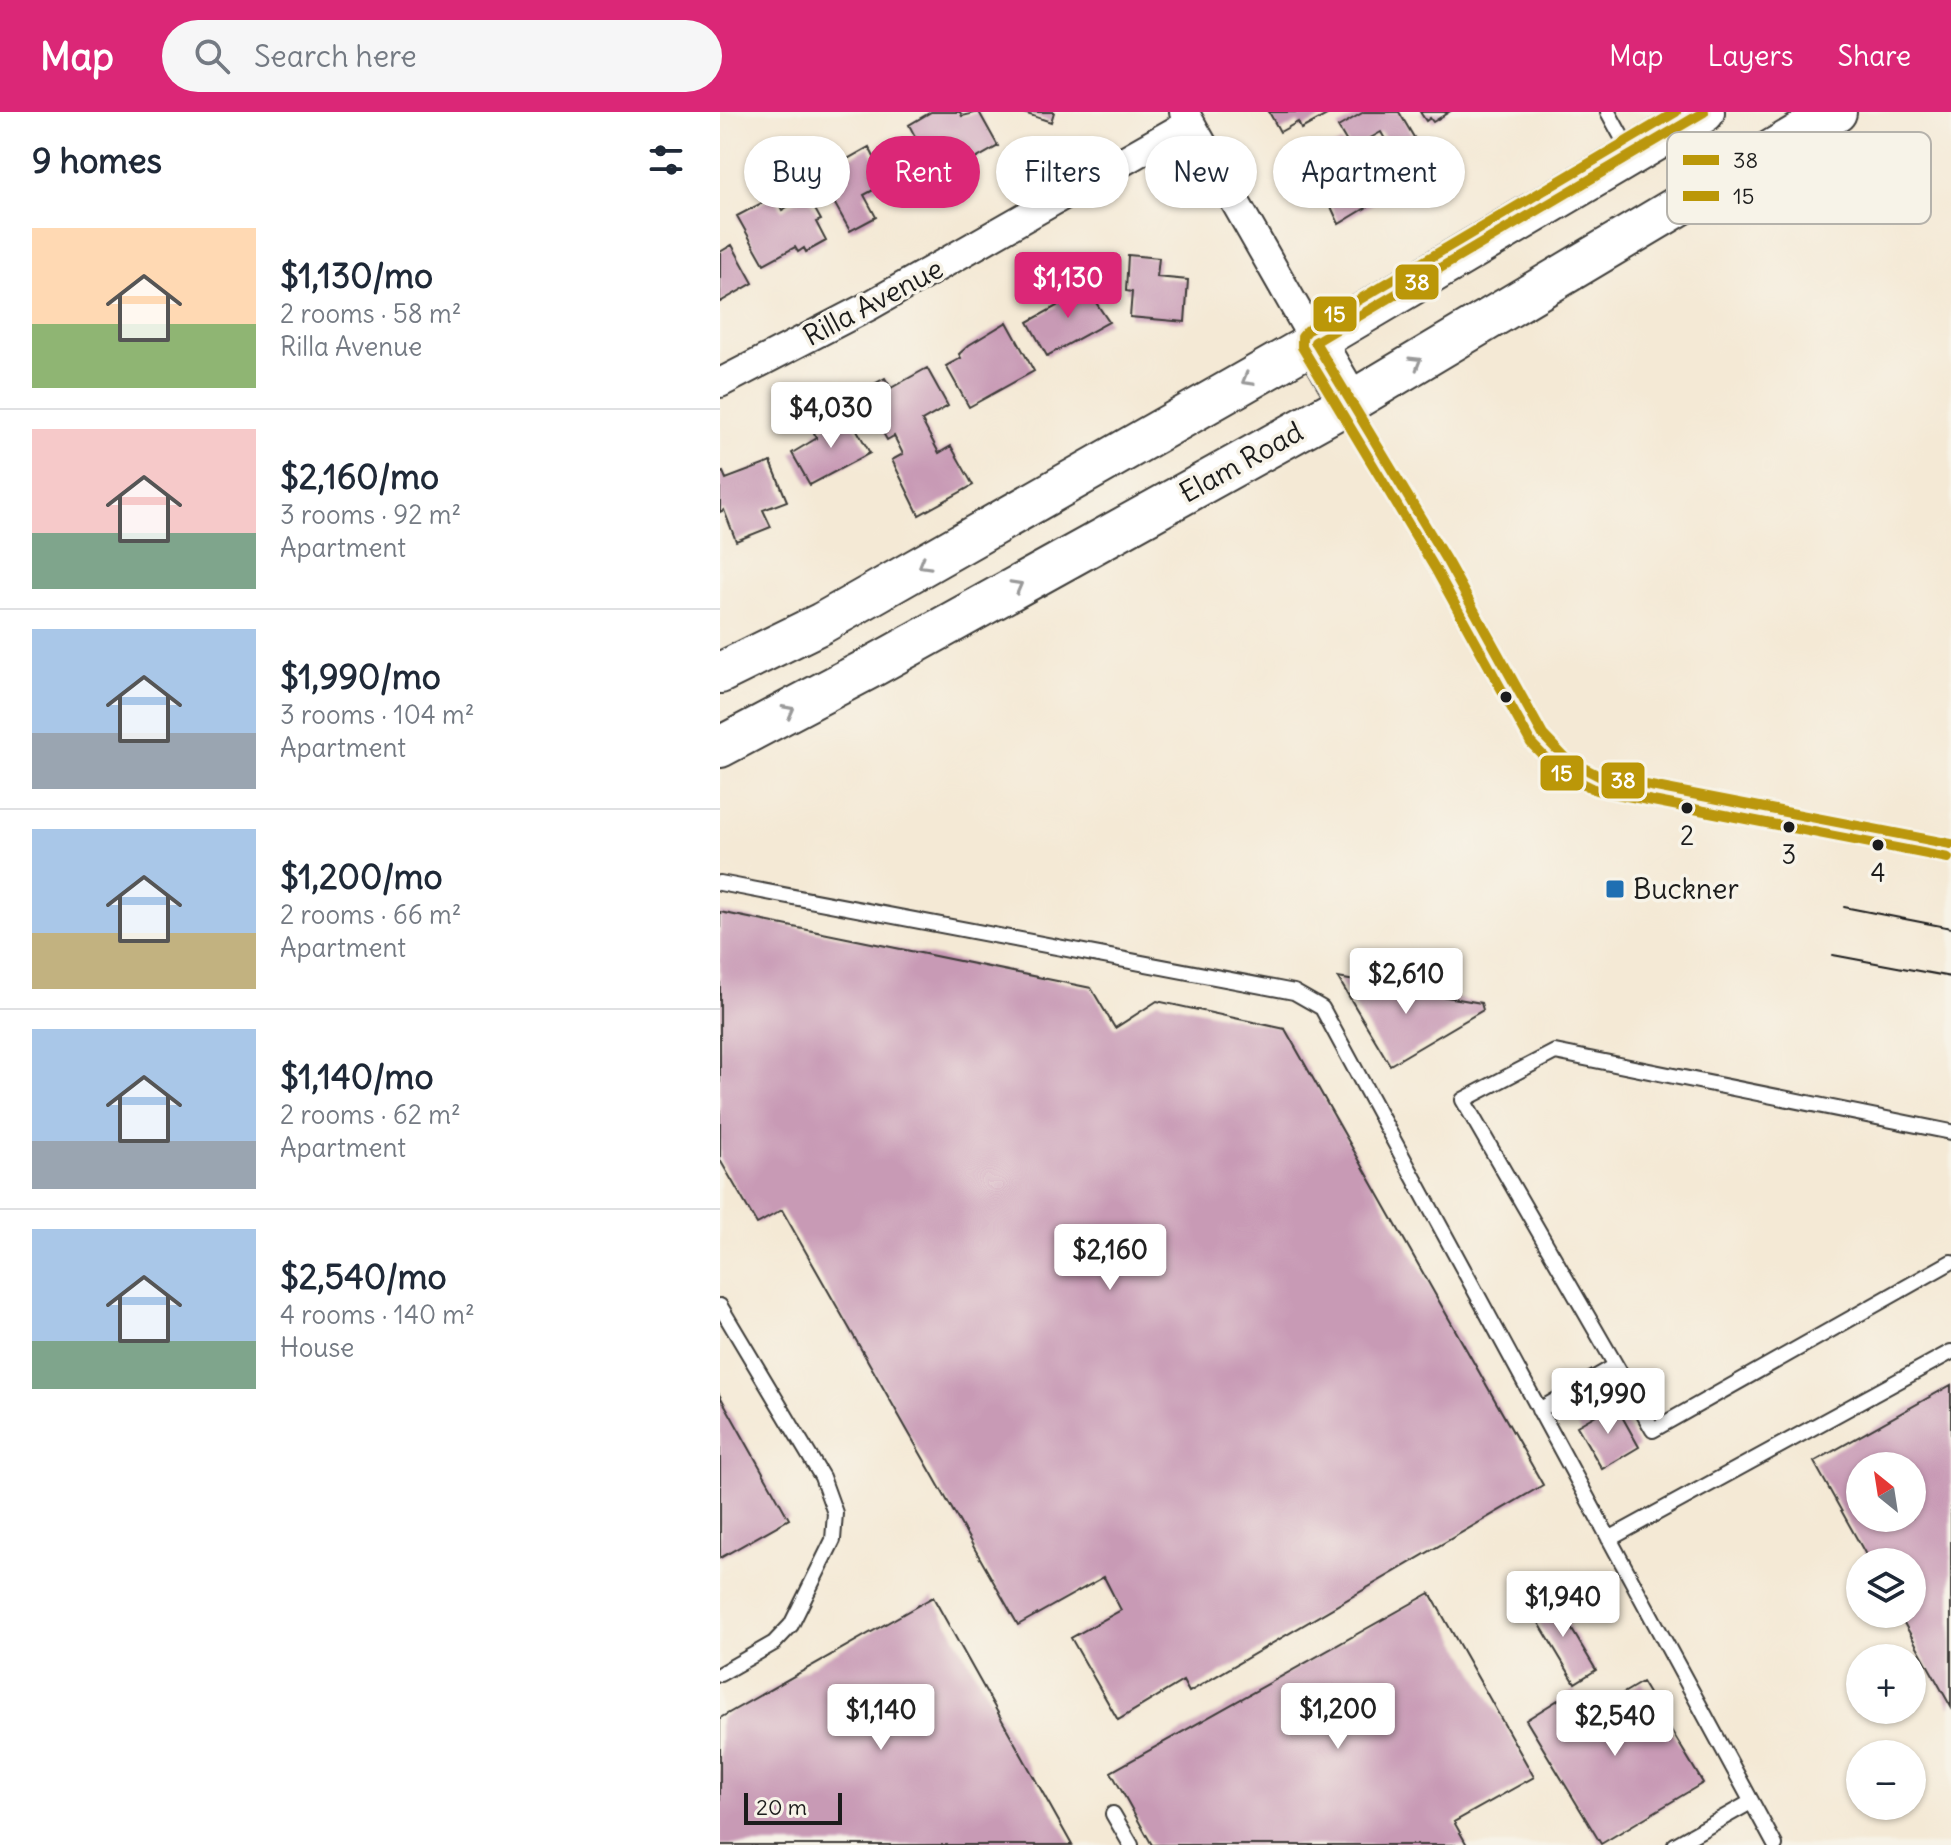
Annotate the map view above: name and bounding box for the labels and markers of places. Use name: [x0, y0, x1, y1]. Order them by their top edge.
pin: $1,130: [1003, 252, 1133, 320]
pin: $4,030: [766, 382, 896, 450]
unlabelled marker: [1498, 689, 1514, 705]
marker: 2: [1679, 800, 1695, 816]
place label: 2: [1680, 819, 1694, 852]
marker: 3: [1781, 819, 1797, 835]
marker: 4: [1870, 837, 1886, 853]
place label: 3: [1782, 838, 1796, 871]
place label: 4: [1870, 856, 1886, 889]
place label: Buckner: [1633, 871, 1739, 907]
marker: Buckner: [1604, 878, 1626, 900]
pin: $2,610: [1341, 948, 1471, 1016]
pin: $2,160: [1045, 1224, 1175, 1292]
pin: $1,990: [1543, 1368, 1673, 1436]
pin: $1,940: [1498, 1571, 1628, 1639]
pin: $1,200: [1273, 1683, 1403, 1751]
pin: $1,140: [816, 1684, 946, 1752]
pin: $2,540: [1550, 1690, 1680, 1758]

